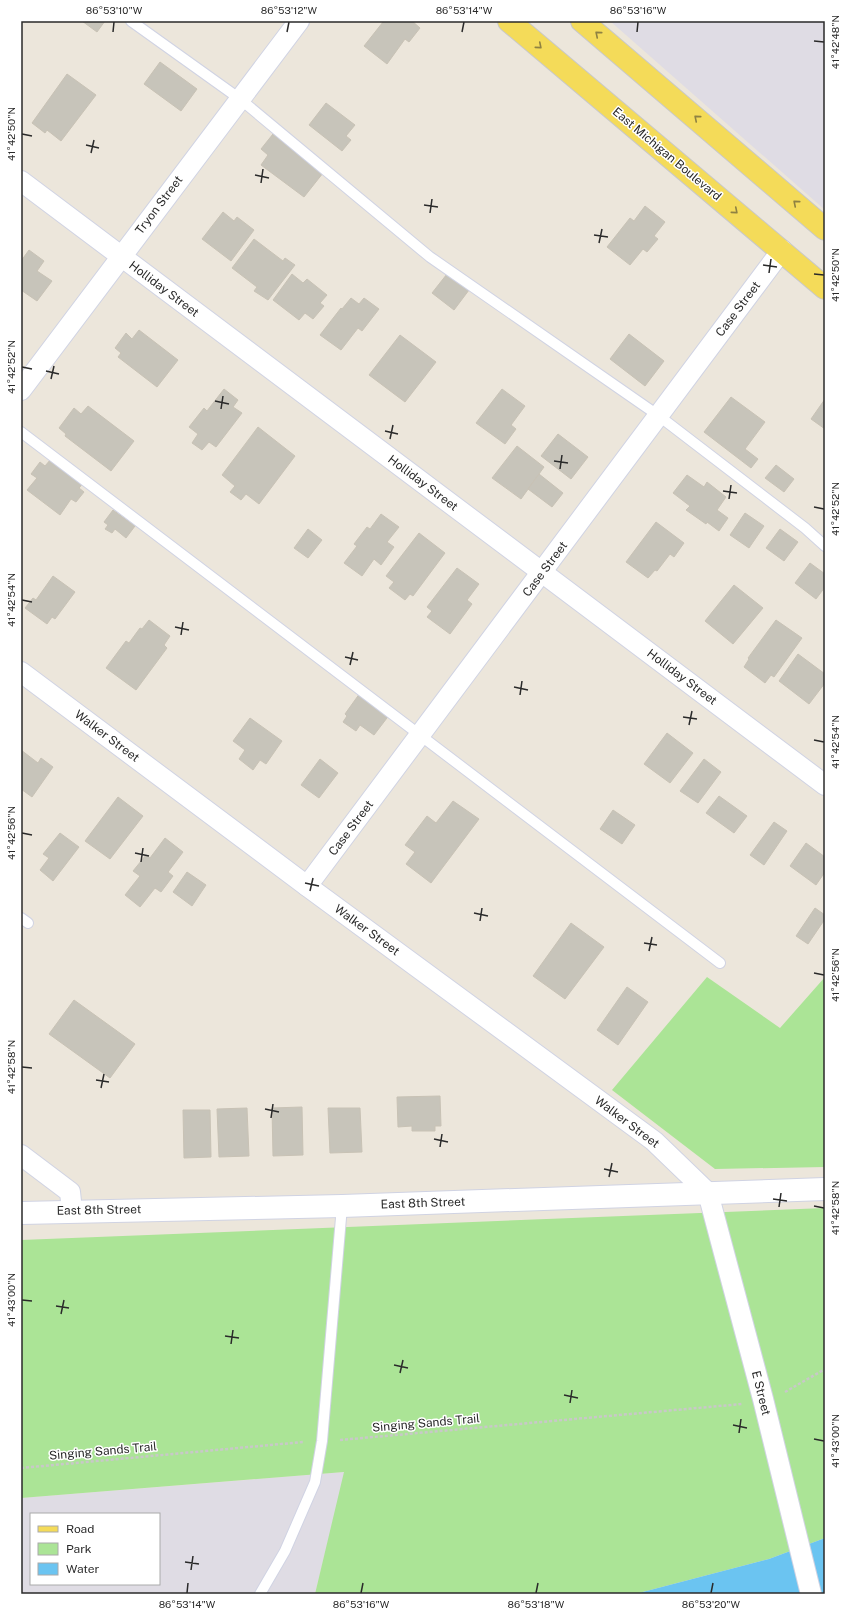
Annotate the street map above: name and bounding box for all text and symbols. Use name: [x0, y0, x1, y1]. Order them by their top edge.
text: 86°53'10"W: [86, 4, 143, 16]
text: 86°53'12"W: [261, 4, 318, 16]
text: 86°53'14"W: [436, 4, 493, 16]
text: 86°53'16"W: [610, 4, 667, 16]
text: 41°42'48"N: [829, 15, 841, 69]
one-way arrow: [595, 32, 602, 39]
one-way arrow: [534, 42, 541, 49]
street label: East Michigan Boulevard: [610, 104, 724, 204]
text: 41°42'50"N: [5, 107, 17, 161]
one-way arrow: [694, 116, 701, 123]
street label: Tryon Street: [132, 173, 186, 237]
one-way arrow: [793, 200, 800, 207]
one-way arrow: [730, 206, 738, 213]
text: 41°42'50"N: [829, 248, 841, 302]
street label: Holliday Street: [126, 258, 202, 320]
street label: Case Street: [713, 278, 764, 339]
text: 41°42'52"N: [5, 340, 17, 394]
street label: Holliday Street: [385, 452, 461, 514]
text: 41°42'52"N: [829, 482, 841, 536]
street label: Case Street: [520, 538, 571, 599]
text: 41°42'54"N: [5, 573, 17, 627]
street label: Holliday Street: [644, 646, 720, 708]
street label: Walker Street: [72, 707, 142, 765]
text: 41°42'54"N: [829, 715, 841, 769]
street label: Case Street: [326, 797, 377, 858]
text: 41°42'56"N: [5, 806, 17, 860]
street label: Walker Street: [332, 902, 403, 959]
text: 41°42'56"N: [829, 948, 841, 1002]
text: 41°42'58"N: [5, 1040, 17, 1094]
street label: Walker Street: [592, 1093, 662, 1151]
text: 41°42'58"N: [829, 1181, 841, 1235]
street label: East 8th Street: [380, 1195, 466, 1211]
street label: East 8th Street: [56, 1202, 142, 1218]
text: 41°43'00"N: [5, 1273, 17, 1327]
street label: E Street: [749, 1369, 773, 1417]
street label: Singing Sands Trail: [372, 1411, 481, 1435]
text: 41°43'00"N: [829, 1414, 841, 1468]
street label: Singing Sands Trail: [49, 1439, 158, 1463]
legend: [30, 1513, 160, 1585]
text: Road: [66, 1522, 94, 1536]
text: Park: [66, 1542, 92, 1556]
text: Water: [66, 1562, 100, 1576]
text: 86°53'14"W: [159, 1598, 216, 1610]
text: 86°53'16"W: [333, 1598, 390, 1610]
text: 86°53'18"W: [508, 1598, 565, 1610]
text: 86°53'20"W: [682, 1598, 741, 1610]

